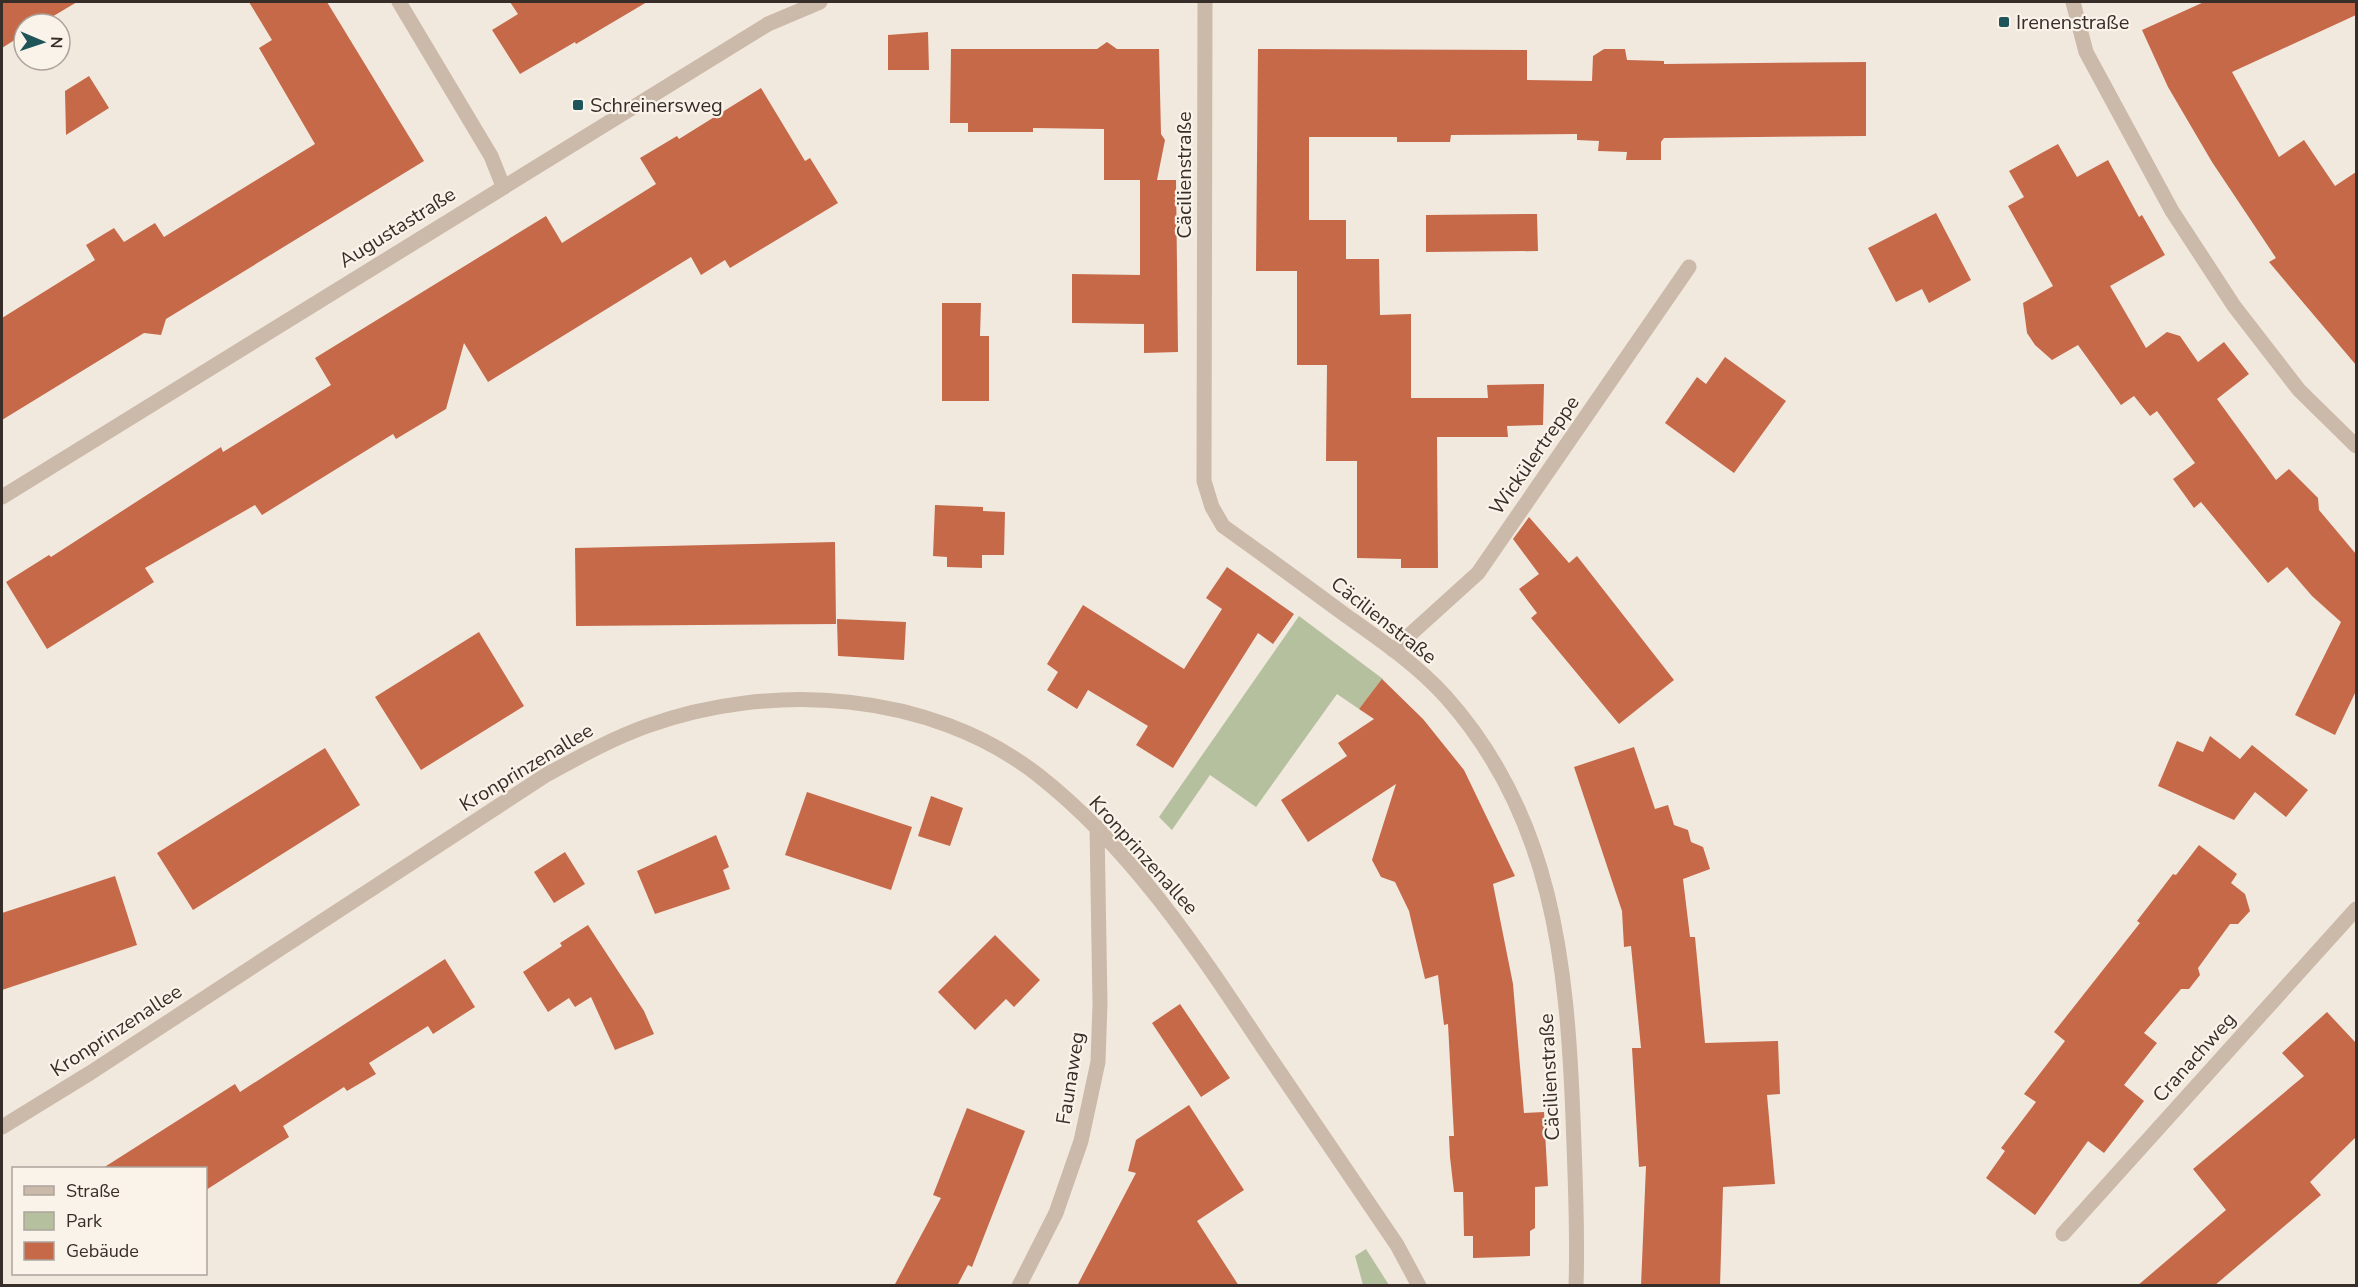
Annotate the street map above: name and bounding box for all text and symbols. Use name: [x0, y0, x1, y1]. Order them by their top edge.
place label: Irenenstraße: [2016, 9, 2129, 36]
north arrow: [12, 12, 72, 72]
marker: Irenenstraße: [1997, 15, 2011, 29]
text: N: [45, 36, 67, 49]
place label: Schreinersweg: [590, 92, 723, 119]
marker: Schreinersweg: [571, 98, 585, 112]
street label: Cäcilienstraße: [1171, 111, 1198, 239]
street label: Augustastraße: [334, 181, 461, 274]
street label: Wickülertreppe: [1483, 390, 1586, 520]
street label: Cäcilienstraße: [1325, 571, 1442, 670]
street label: Kronprinzenallee: [454, 717, 598, 818]
street label: Kronprinzenallee: [1083, 790, 1204, 921]
street label: Kronprinzenallee: [45, 978, 187, 1083]
street label: Cranachweg: [2147, 1006, 2242, 1108]
street label: Cäcilienstraße: [1533, 1013, 1566, 1141]
street label: Faunaweg: [1050, 1030, 1091, 1126]
legend: [12, 1167, 207, 1275]
text: Straße: [66, 1179, 120, 1203]
text: Park: [66, 1209, 103, 1233]
text: Gebäude: [66, 1239, 139, 1263]

